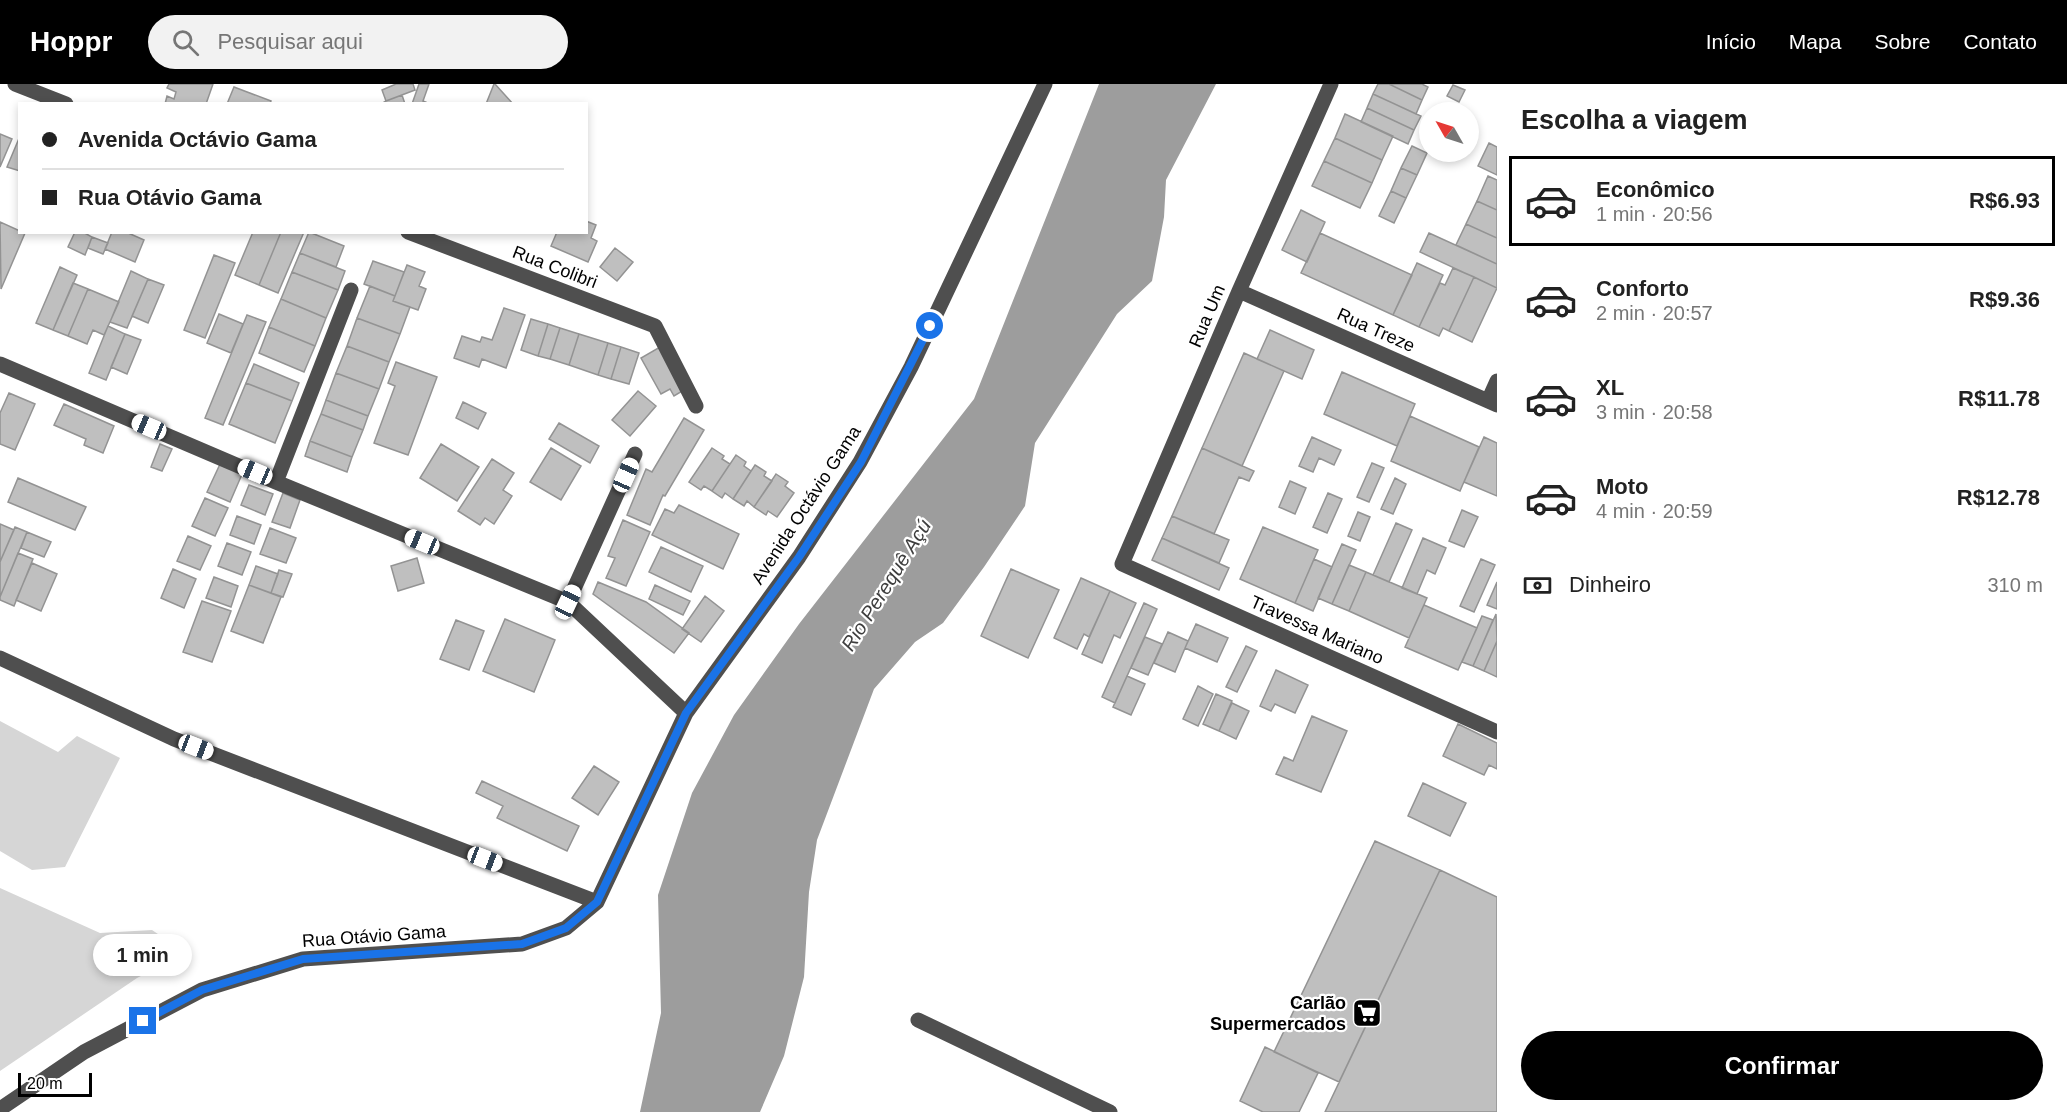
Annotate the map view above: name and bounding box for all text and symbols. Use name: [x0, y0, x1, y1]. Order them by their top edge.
search box: [148, 15, 568, 69]
text: Hoppr: [30, 26, 112, 57]
icon: search: [169, 26, 202, 59]
text: Pesquisar aqui: [217, 29, 363, 54]
text: Início: [1706, 30, 1756, 53]
text: Mapa: [1789, 30, 1841, 53]
text: Sobre: [1874, 30, 1930, 53]
text: Contato: [1963, 30, 2037, 53]
north arrow: [1419, 102, 1479, 162]
map controls: [1419, 102, 1479, 162]
text: Escolha a viagem: [1521, 105, 1748, 135]
text: Avenida Octávio Gama: [78, 127, 317, 152]
icon: car: [1524, 174, 1578, 228]
text: Econômico: [1596, 177, 1715, 202]
text: Rua Otávio Gama: [78, 185, 261, 210]
text: R$6.93: [1969, 188, 2040, 213]
text: 1 min · 20:56: [1596, 203, 1713, 225]
street label: Rua Colibri: [510, 242, 600, 292]
icon: car: [1524, 273, 1578, 327]
text: Conforto: [1596, 276, 1689, 301]
street label: Rua Um: [1185, 282, 1229, 350]
text: R$9.36: [1969, 287, 2040, 312]
text: 2 min · 20:57: [1596, 302, 1713, 324]
street label: Rua Treze: [1334, 304, 1418, 356]
route start: [916, 312, 943, 339]
icon: car: [1524, 372, 1578, 426]
text: XL: [1596, 375, 1624, 400]
text: R$11.78: [1958, 386, 2040, 411]
text: 3 min · 20:58: [1596, 401, 1713, 423]
car: [129, 412, 169, 442]
street label: Avenida Octávio Gama: [747, 421, 865, 588]
car: [610, 455, 642, 495]
car: [235, 457, 275, 487]
icon: car: [1524, 471, 1578, 525]
text: Moto: [1596, 474, 1649, 499]
text: R$12.78: [1957, 485, 2040, 510]
text: 4 min · 20:59: [1596, 500, 1713, 522]
water label: Rio Perequê Açú: [837, 515, 935, 655]
car: [402, 527, 442, 557]
icon: cash: [1521, 569, 1554, 602]
text: Dinheiro: [1569, 572, 1651, 597]
text: 310 m: [1987, 574, 2043, 596]
car: [552, 582, 584, 622]
street label: Travessa Mariano: [1247, 592, 1387, 668]
car: [176, 732, 216, 762]
car: [465, 844, 505, 874]
street label: Rua Otávio Gama: [301, 921, 448, 951]
callout: 1 min: [94, 934, 192, 976]
text: 1 min: [116, 944, 169, 966]
place label: Carlão Supermercados: [1210, 993, 1346, 1034]
supermarket icon: Carlão Supermercados: [1351, 997, 1383, 1029]
route end: [129, 1007, 156, 1034]
button: Confirmar: [1521, 1031, 2043, 1100]
scale bar: [18, 1070, 92, 1098]
text: 20 m: [27, 1075, 63, 1092]

